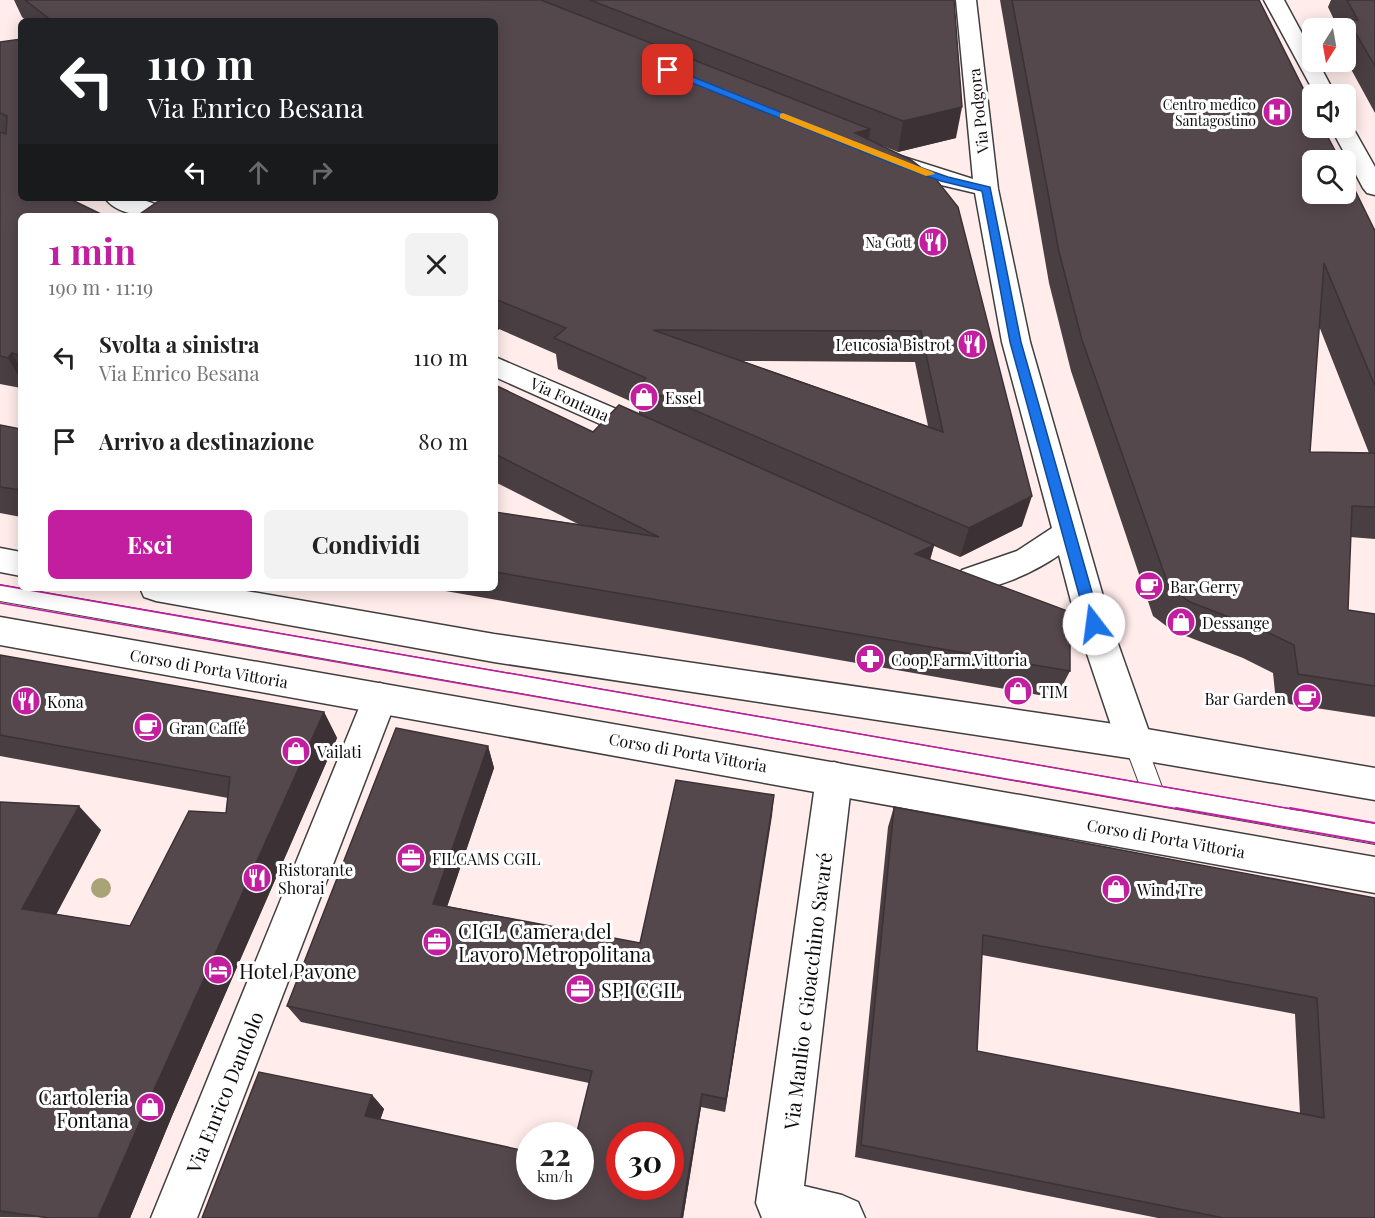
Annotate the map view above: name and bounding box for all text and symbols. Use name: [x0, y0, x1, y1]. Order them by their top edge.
north arrow: [1302, 18, 1356, 72]
map controls: [1302, 18, 1356, 204]
text: 110 m: [147, 35, 254, 91]
icon: left: [48, 42, 126, 120]
pin: [642, 44, 693, 95]
icon: arrive: [651, 53, 684, 86]
street label: Via Podgora: [963, 67, 993, 156]
button: sound: [1302, 84, 1356, 138]
text: Via Enrico Besana: [147, 89, 364, 125]
place label: Centro medico Santagostino: [1163, 95, 1256, 130]
hospital icon: Centro medico Santagostino: [1261, 96, 1293, 128]
button: search: [1302, 150, 1356, 204]
icon: left: [179, 156, 212, 189]
icon: ahead: [242, 156, 275, 189]
icon: right: [305, 156, 338, 189]
text: 1 min: [48, 226, 136, 274]
restaurant icon: Na Gott: [917, 226, 949, 258]
button: close: [405, 233, 468, 296]
place label: Na Gott: [865, 233, 913, 252]
text: 190 m · 11:19: [48, 273, 153, 300]
restaurant icon: Leucosia Bistrot: [956, 328, 988, 360]
text: Svolta a sinistra: [99, 329, 259, 359]
place label: Leucosia Bistrot: [835, 334, 951, 355]
icon: left: [48, 341, 81, 374]
text: 110 m: [414, 342, 468, 372]
text: Via Enrico Besana: [99, 359, 260, 386]
street label: Via Fontana: [526, 372, 613, 426]
shop icon: Essel: [628, 381, 660, 413]
place label: Essel: [665, 387, 702, 408]
icon: arrive: [48, 425, 81, 458]
text: Arrivo a destinazione: [99, 426, 314, 456]
text: 80 m: [418, 426, 468, 456]
button: Esci: [48, 510, 252, 579]
button: Condividi: [264, 510, 468, 579]
cafe icon: Bar Gerry: [1133, 570, 1165, 602]
place label: Bar Gerry: [1170, 576, 1240, 597]
position arrow: [1062, 592, 1126, 656]
shop icon: Dessange: [1165, 606, 1197, 638]
place label: Dessange: [1202, 612, 1270, 633]
pharmacy icon: Coop.Farm.Vittoria: [854, 643, 886, 675]
street label: Corso di Porta Vittoria: [128, 644, 290, 692]
place label: Coop.Farm.Vittoria: [891, 649, 1027, 670]
shop icon: TIM: [1002, 675, 1034, 707]
place label: TIM: [1039, 681, 1068, 702]
cafe icon: Bar Garden: [1291, 682, 1323, 714]
restaurant icon: Kona: [10, 685, 42, 717]
place label: Bar Garden: [1204, 688, 1286, 709]
place label: Kona: [47, 691, 84, 712]
cafe icon: Gran Caffé: [132, 711, 164, 743]
place label: Gran Caffé: [169, 717, 246, 738]
street label: Corso di Porta Vittoria: [607, 728, 769, 776]
shop icon: Vailati: [280, 735, 312, 767]
place label: Vailati: [316, 741, 362, 762]
street label: Corso di Porta Vittoria: [1085, 814, 1247, 862]
office icon: FILCAMS CGIL: [395, 842, 427, 874]
place label: FILCAMS CGIL: [432, 848, 540, 869]
street label: Via Manlio e Gioacchino Savaré: [776, 851, 837, 1132]
place label: Ristorante Shorai: [278, 859, 353, 898]
restaurant icon: Ristorante Shorai: [241, 862, 273, 894]
shop icon: Wind Tre: [1100, 873, 1132, 905]
place label: Wind Tre: [1136, 879, 1203, 900]
place label: CIGL Camera del Lavoro Metropolitana: [458, 917, 651, 967]
office icon: CIGL Camera del Lavoro Metropolitana: [421, 926, 453, 958]
hotel icon: Hotel Pavone: [202, 954, 234, 986]
place label: Hotel Pavone: [239, 957, 357, 984]
office icon: SPI CGIL: [564, 973, 596, 1005]
place label: SPI CGIL: [601, 976, 682, 1003]
street label: Via Enrico Dandolo: [179, 1007, 269, 1178]
place label: Cartoleria Fontana: [38, 1083, 129, 1133]
shop icon: Cartoleria Fontana: [134, 1091, 166, 1123]
speed limit sign: 30: [606, 1122, 684, 1200]
text: 22: [539, 1134, 571, 1174]
text: km/h: [537, 1166, 573, 1186]

